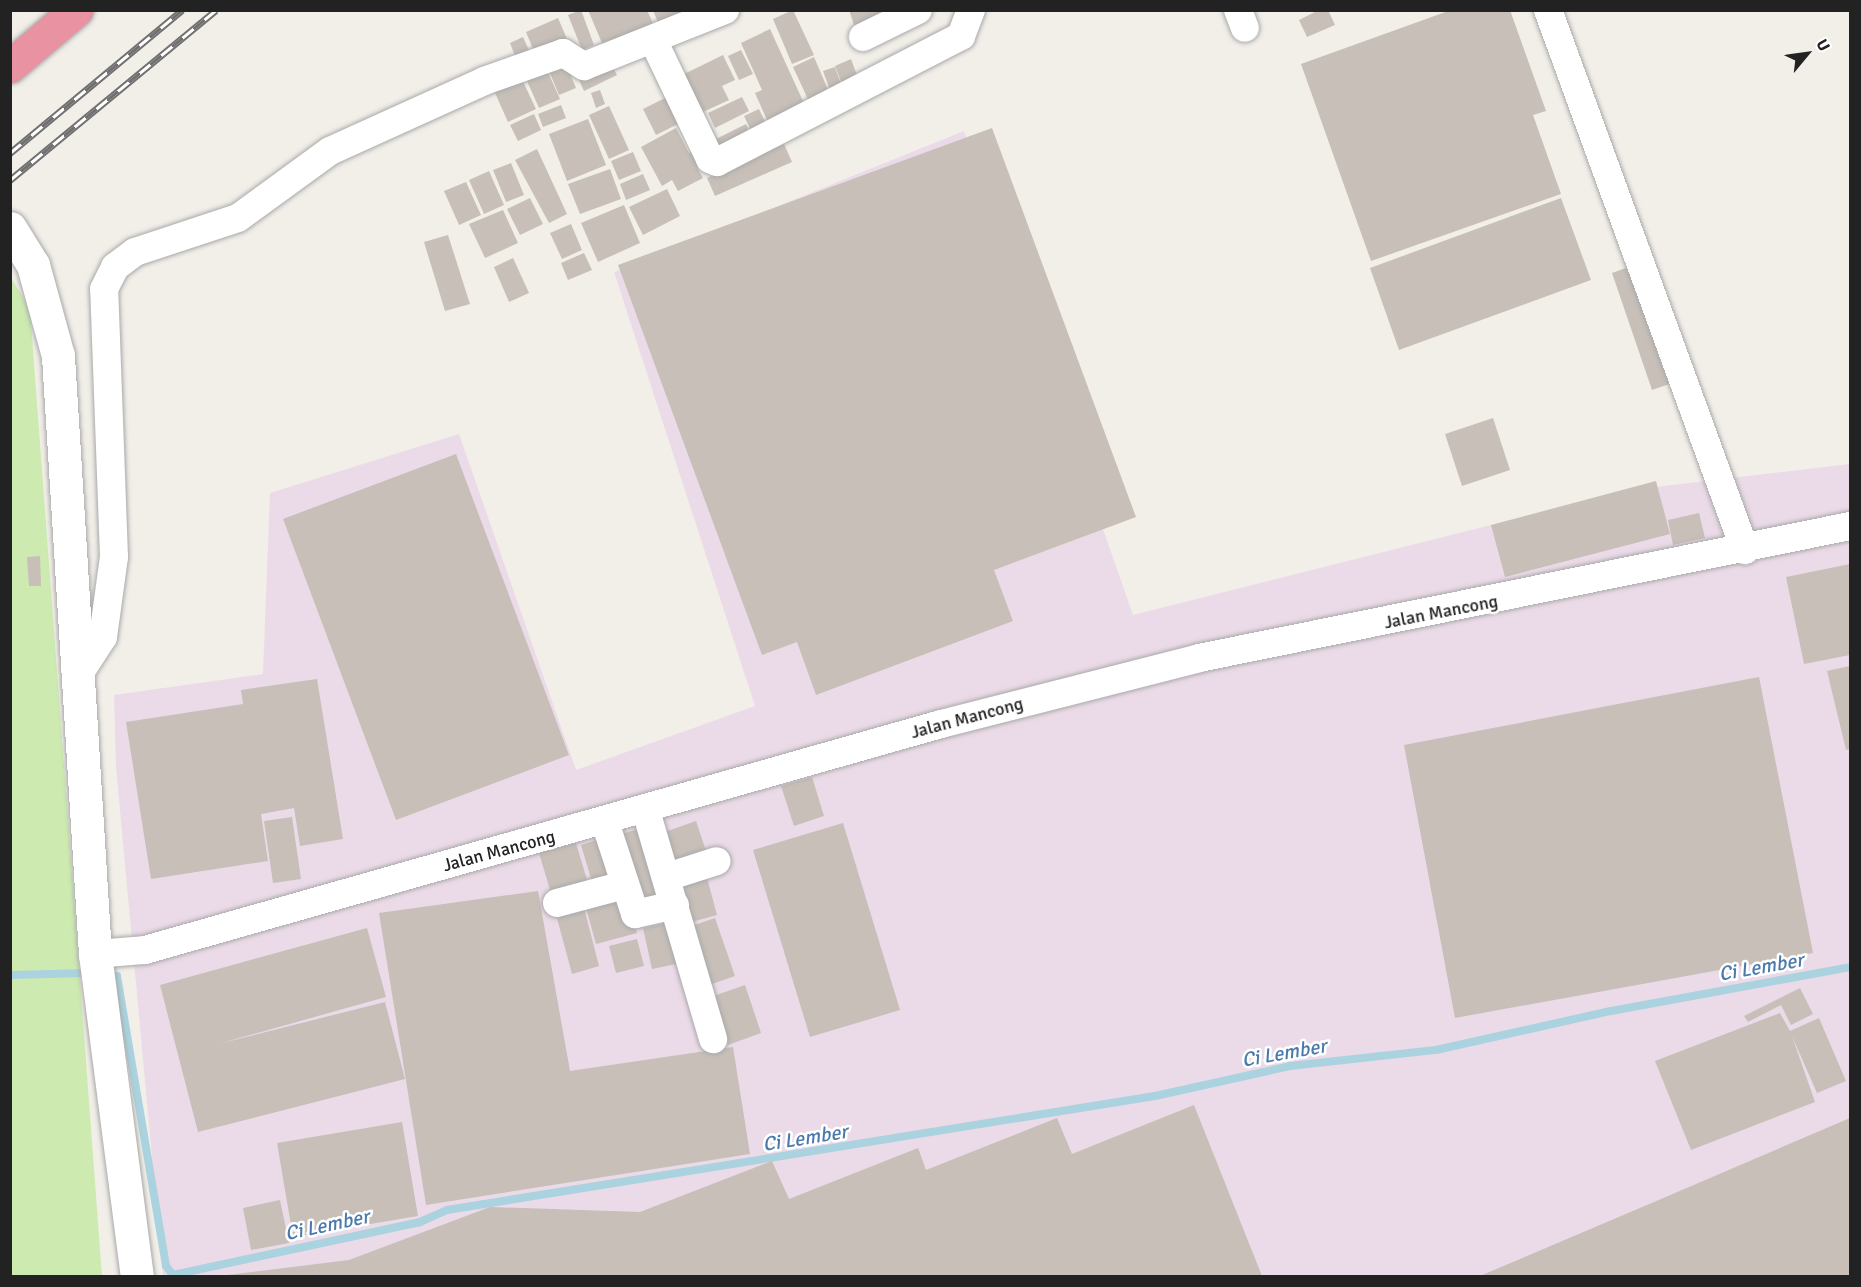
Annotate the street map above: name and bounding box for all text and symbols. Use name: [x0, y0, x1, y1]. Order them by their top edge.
north arrow: [1777, 24, 1837, 84]
text: U: [1811, 36, 1834, 55]
street label: Jalan Mancong: [1382, 590, 1500, 634]
street label: Jalan Mancong: [908, 693, 1026, 743]
street label: Jalan Mancong: [440, 826, 558, 876]
water label: Ci Lember: [1717, 948, 1805, 986]
water label: Ci Lember: [1240, 1034, 1328, 1072]
water label: Ci Lember: [761, 1119, 849, 1157]
water label: Ci Lember: [283, 1204, 371, 1246]

